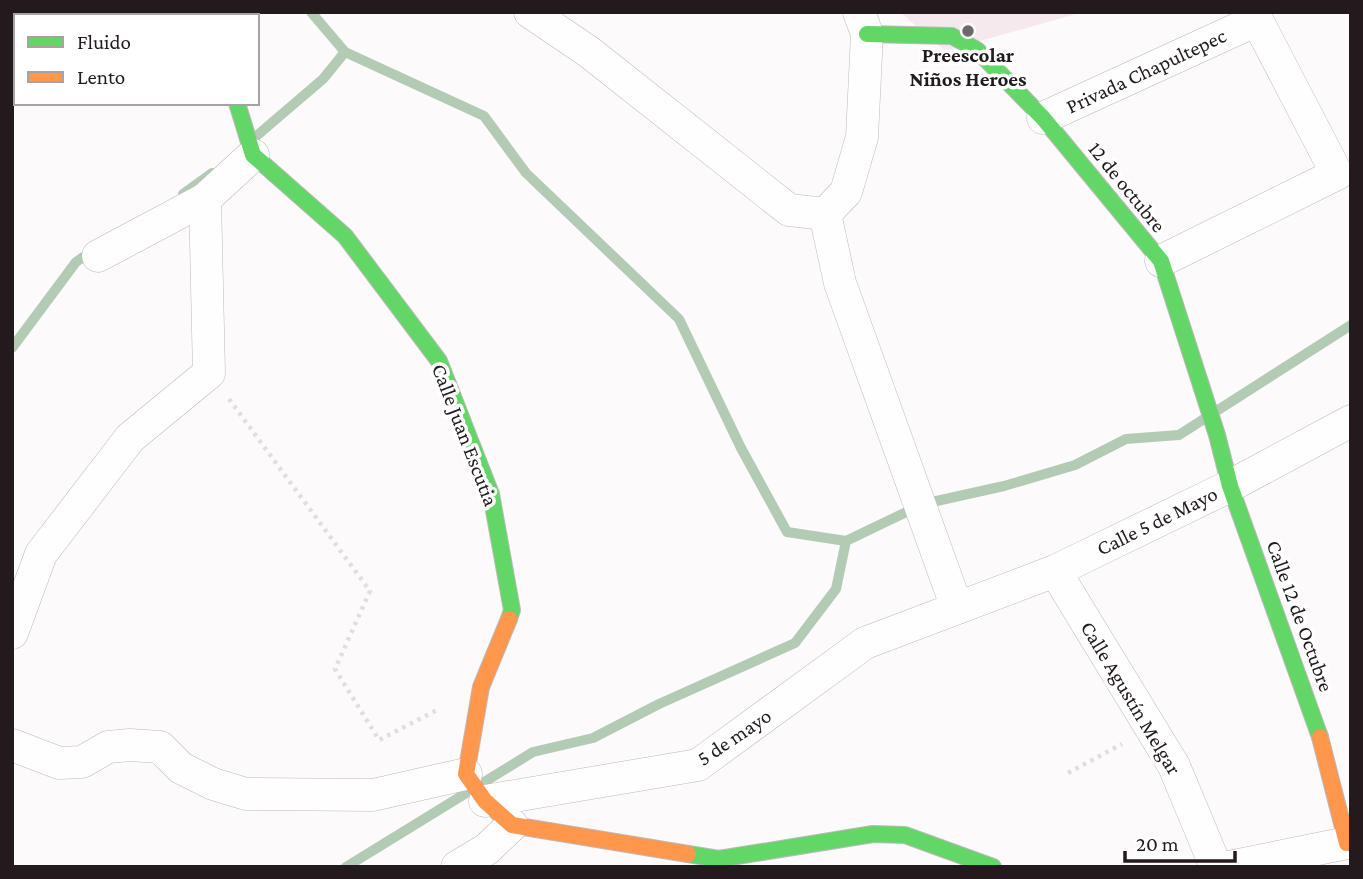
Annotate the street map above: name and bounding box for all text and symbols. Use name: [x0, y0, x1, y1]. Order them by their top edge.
legend: [14, 14, 259, 105]
marker: Preescolar Niños Heroes: [960, 23, 976, 39]
street label: Privada Chapultepec: [1062, 23, 1230, 119]
text: Fluido: [77, 30, 131, 54]
place label: Preescolar Niños Heroes: [909, 43, 1027, 91]
text: Lento: [77, 65, 125, 89]
street label: 12 de octubre: [1083, 137, 1171, 237]
street label: Calle Juan Escutia: [427, 361, 503, 510]
street label: Calle 5 de Mayo: [1093, 481, 1221, 561]
street label: Calle 12 de Octubre: [1261, 537, 1339, 695]
street label: Calle Agustín Melgar: [1076, 617, 1187, 779]
street label: 5 de mayo: [692, 703, 776, 771]
scale bar: [1125, 820, 1235, 864]
text: 20 m: [1136, 832, 1179, 856]

